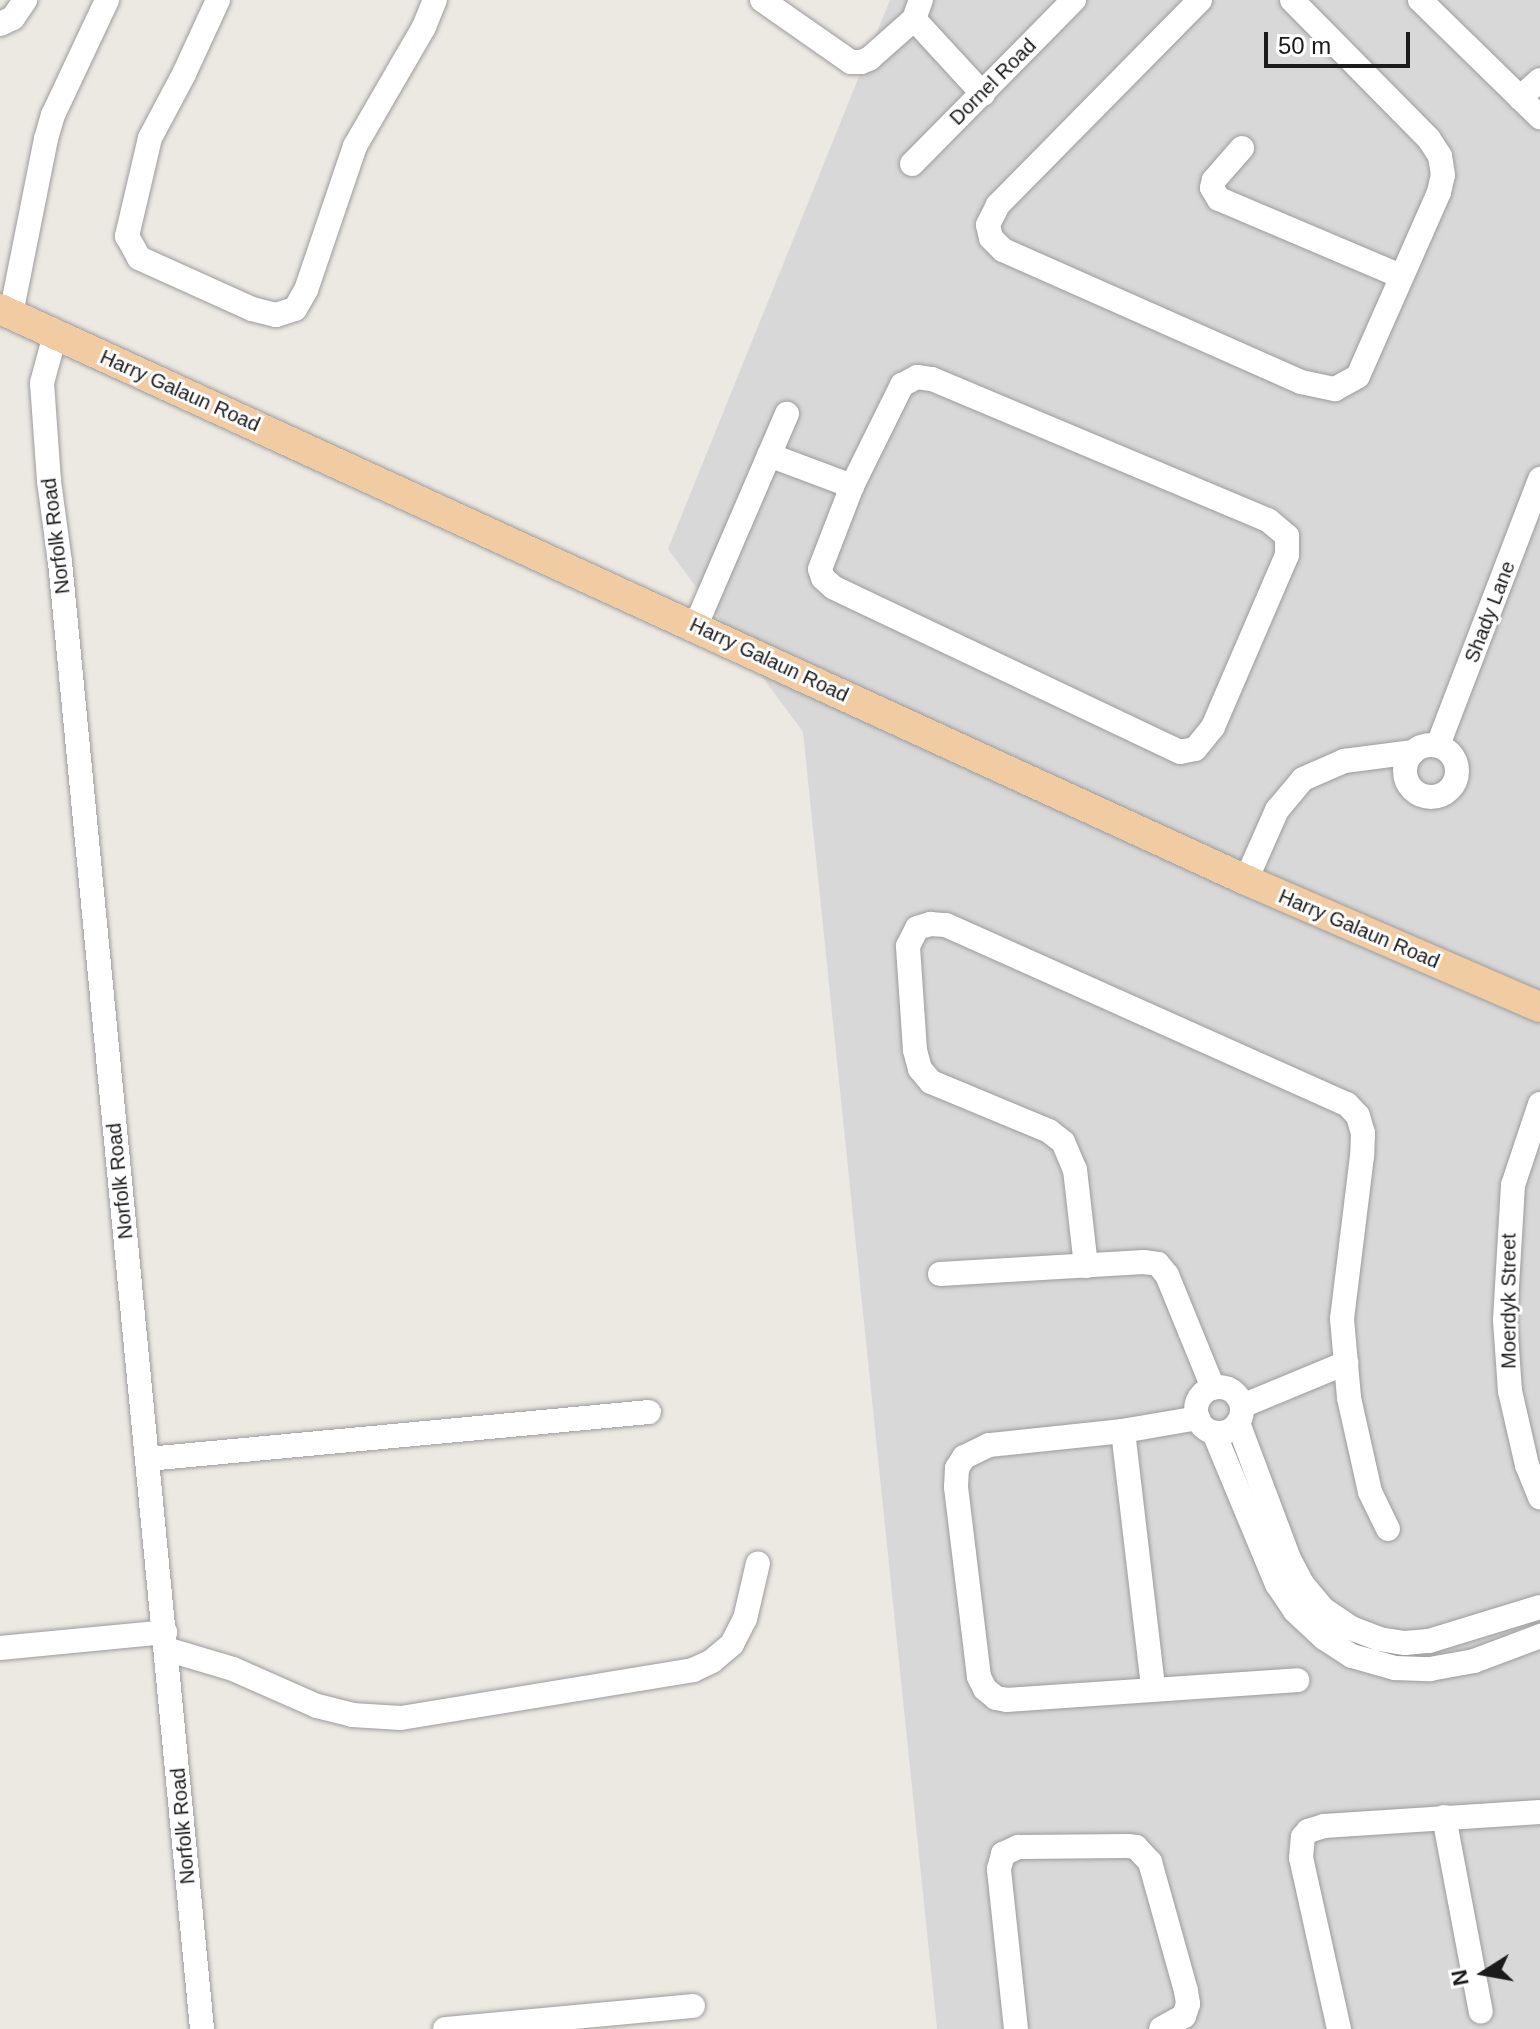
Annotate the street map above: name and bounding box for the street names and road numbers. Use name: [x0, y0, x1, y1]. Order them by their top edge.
street label: Dornel Road: [945, 34, 1041, 130]
street label: Harry Galaun Road: [96, 345, 264, 437]
street label: Norfolk Road: [37, 477, 75, 595]
street label: Shady Lane: [1460, 558, 1520, 666]
street label: Harry Galaun Road: [686, 613, 852, 707]
street label: Harry Galaun Road: [1275, 884, 1443, 974]
street label: Norfolk Road: [102, 1122, 138, 1240]
street label: Moerdyk Street: [1497, 1233, 1521, 1369]
street label: Norfolk Road: [166, 1767, 200, 1885]

